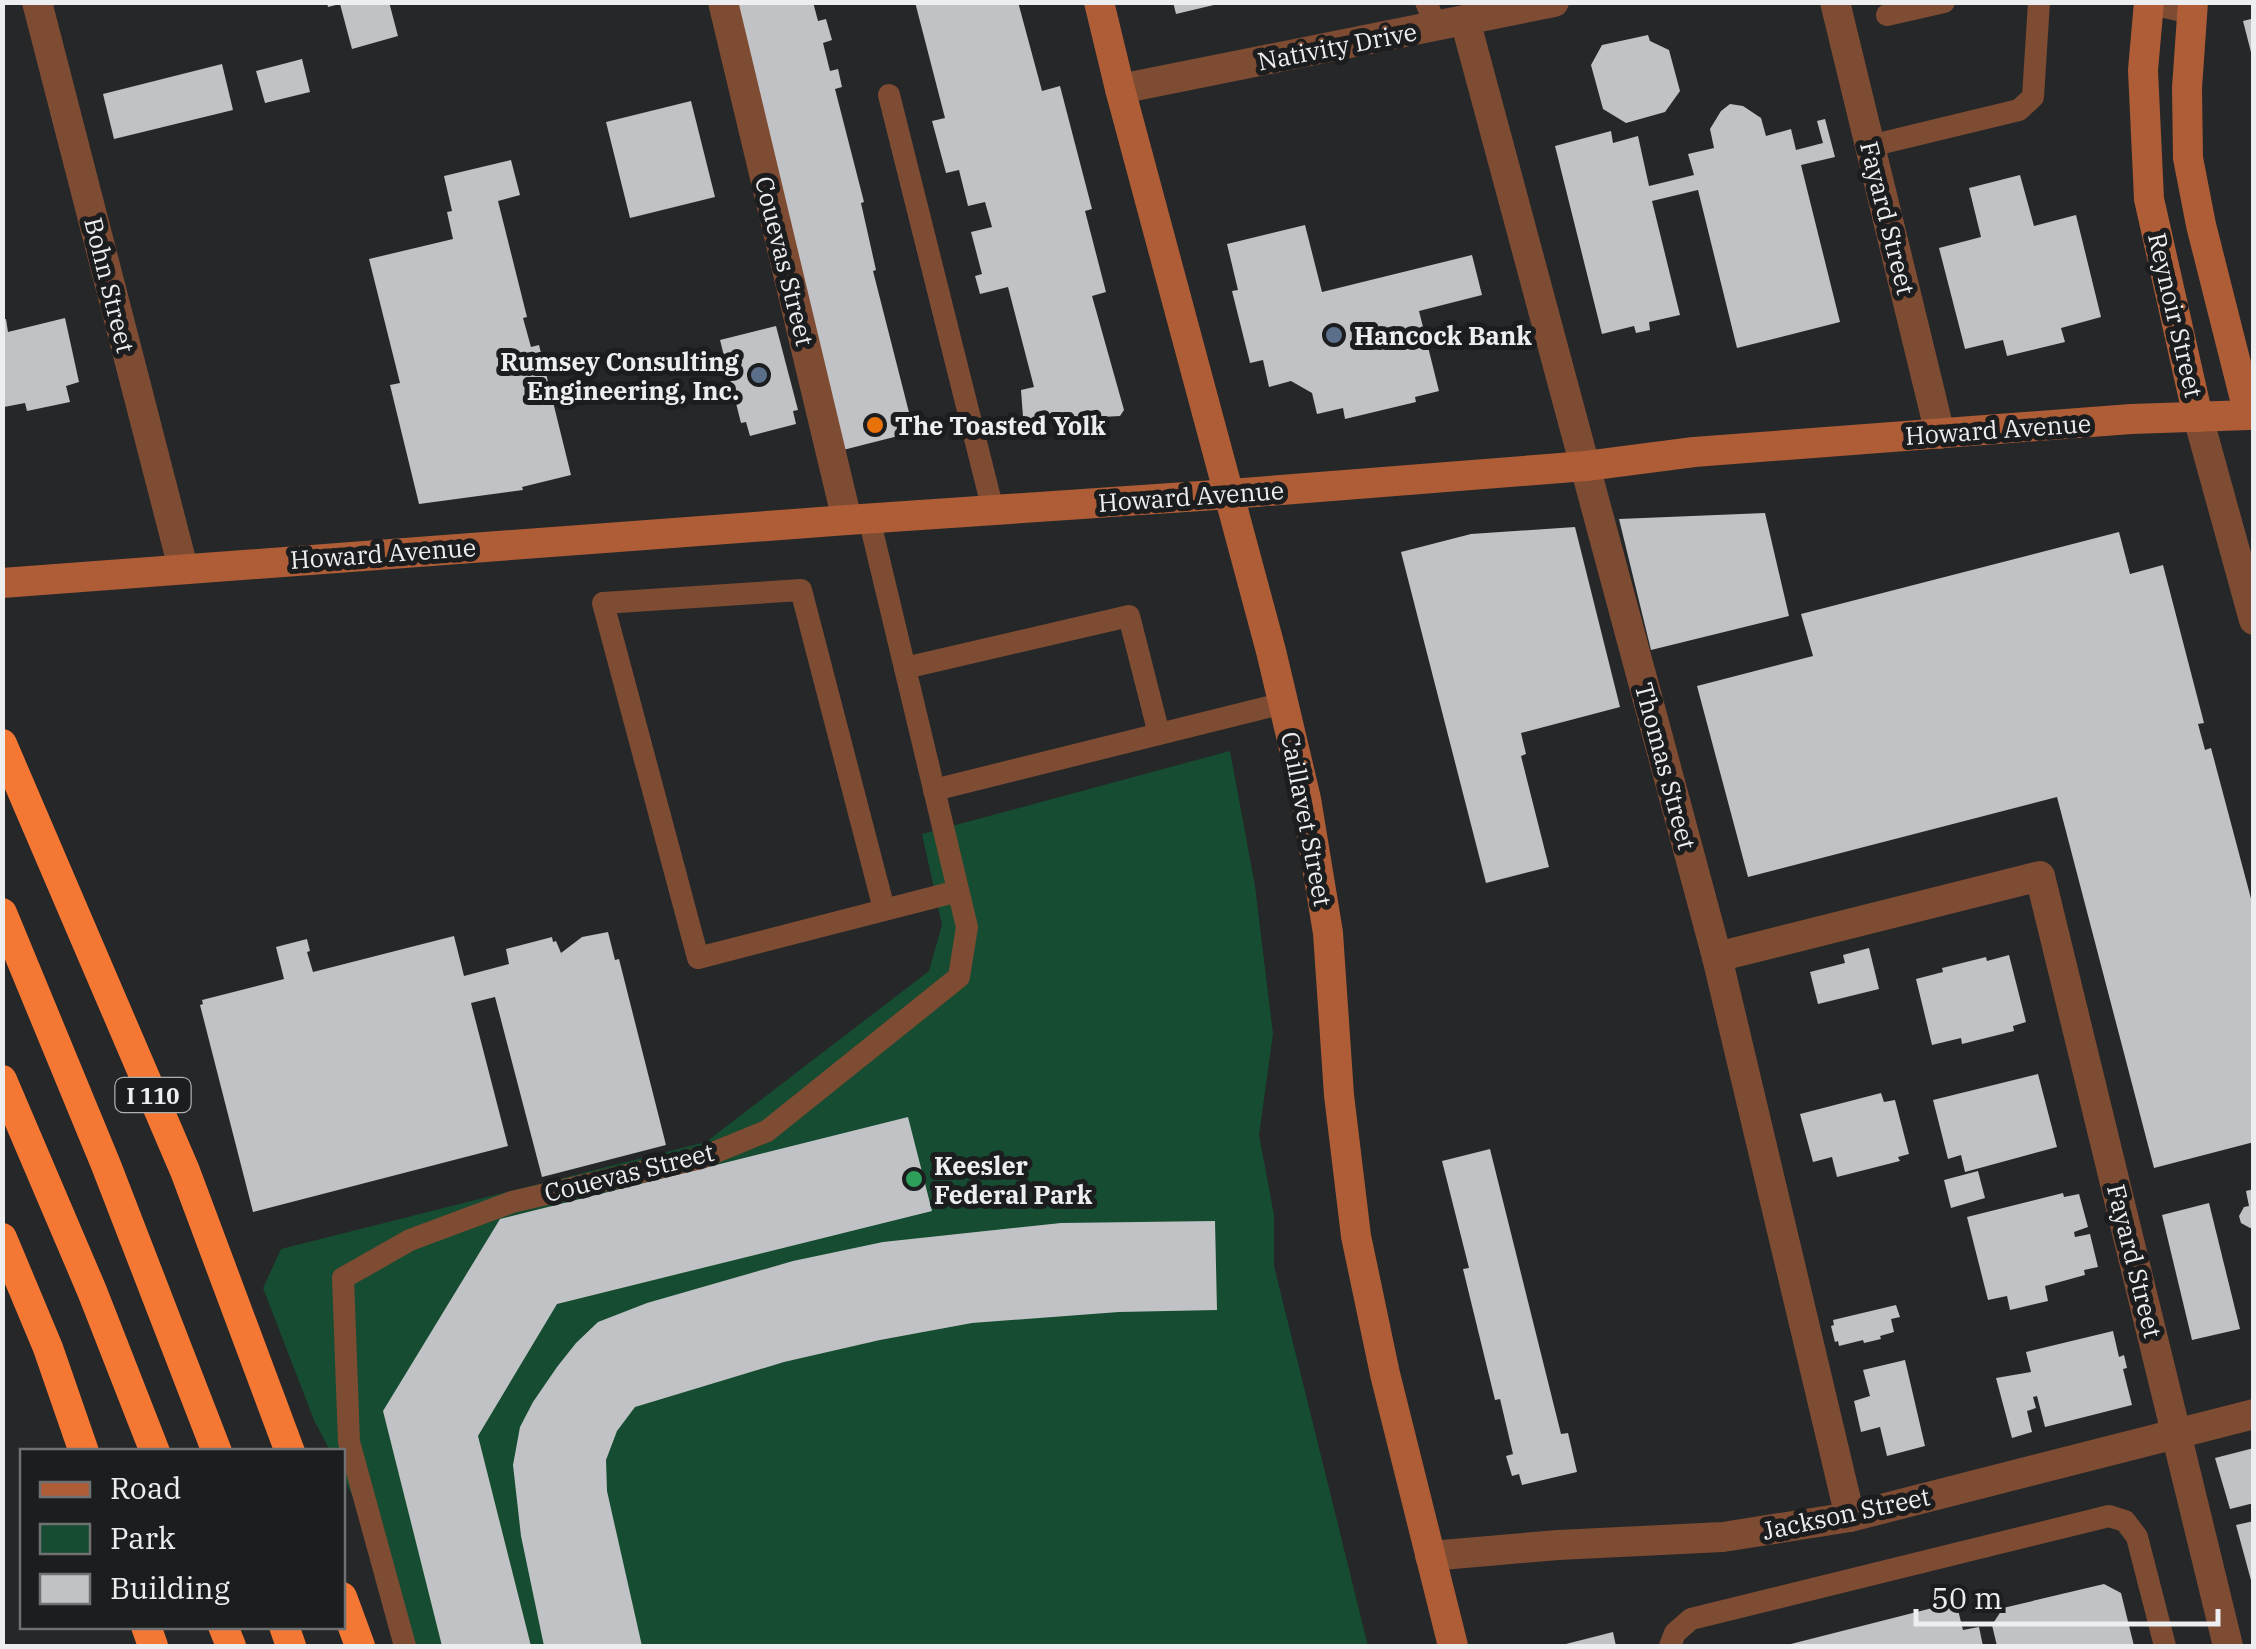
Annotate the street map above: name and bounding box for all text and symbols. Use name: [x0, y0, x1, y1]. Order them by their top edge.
street label: Nativity Drive: [1254, 14, 1420, 78]
street label: Fayard Street: [1853, 138, 1923, 298]
street label: Couevas Street: [748, 173, 822, 350]
street label: Bohn Street: [77, 214, 143, 356]
street label: Reynoir Street: [2141, 229, 2211, 401]
place label: Hancock Bank: [1354, 319, 1532, 352]
marker: Hancock Bank: [1323, 324, 1345, 346]
place label: Rumsey Consulting Engineering, Inc.: [500, 345, 739, 407]
marker: Rumsey Consulting Engineering, Inc.: [748, 364, 770, 386]
street label: Howard Avenue: [1904, 406, 2092, 452]
place label: The Toasted Yolk: [895, 409, 1106, 442]
marker: The Toasted Yolk: [864, 414, 886, 436]
street label: Howard Avenue: [1097, 473, 1285, 519]
street label: Howard Avenue: [289, 530, 477, 576]
street label: Thomas Street: [1628, 679, 1704, 853]
street label: Caillavet Street: [1274, 729, 1340, 909]
road number: I 110: [116, 1078, 190, 1112]
street label: Couevas Street: [541, 1135, 718, 1209]
place label: Keesler Federal Park: [934, 1149, 1093, 1211]
marker: Keesler Federal Park: [903, 1168, 925, 1190]
street label: Fayard Street: [2100, 1181, 2170, 1341]
legend: [20, 1449, 345, 1629]
text: Road: [110, 1468, 182, 1507]
street label: Jackson Street: [1759, 1479, 1933, 1547]
text: Park: [110, 1518, 176, 1557]
scale bar: [1916, 1564, 2218, 1626]
text: Building: [110, 1568, 230, 1607]
text: 50 m: [1931, 1578, 2003, 1617]

